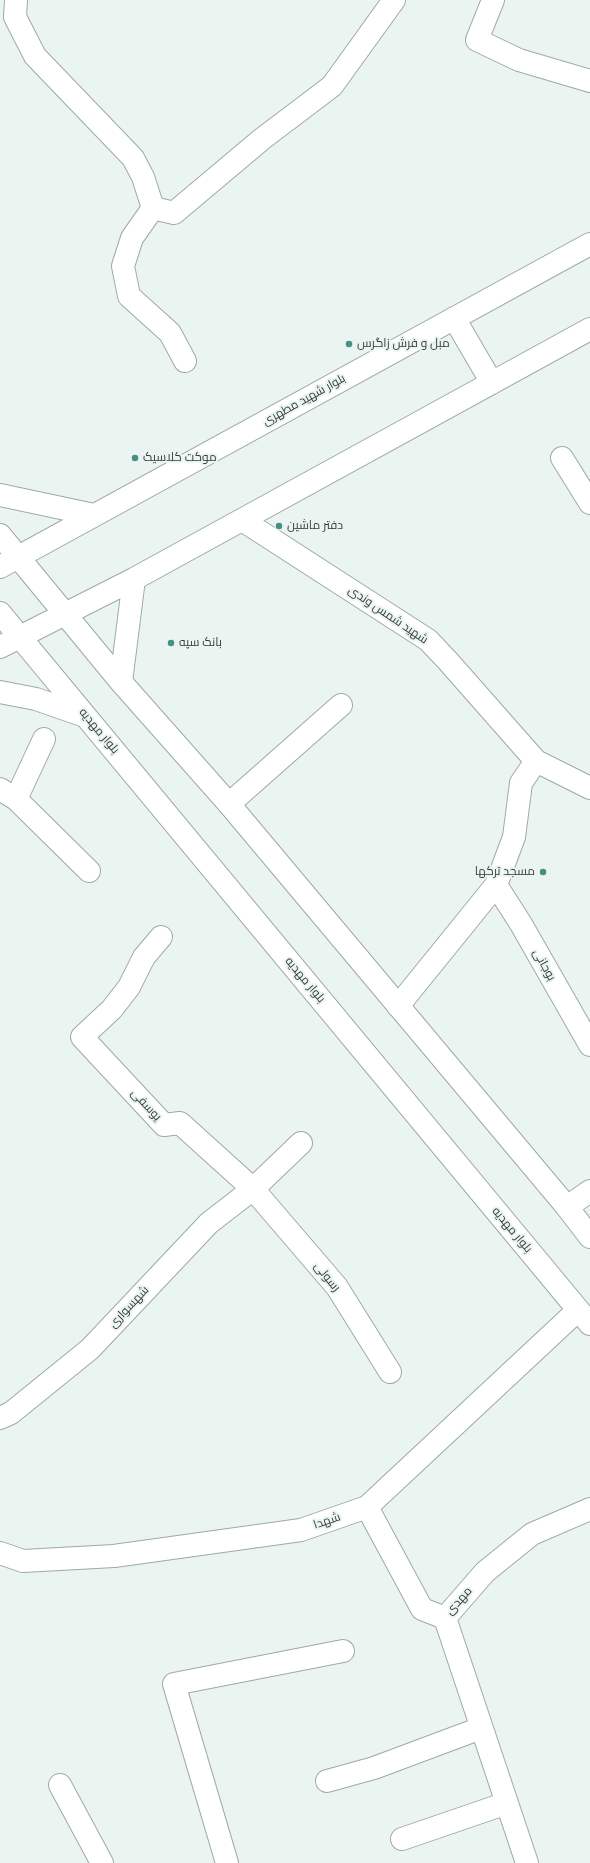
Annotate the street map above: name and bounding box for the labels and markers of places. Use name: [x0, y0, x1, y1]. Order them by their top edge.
place label: مبل و فرش زاگرس: [357, 337, 450, 351]
marker: مبل و فرش زاگرس: [344, 339, 354, 349]
place label: موکت کلاسیک: [143, 451, 217, 465]
marker: موکت کلاسیک: [130, 453, 140, 463]
place label: دفتر ماشین: [287, 519, 343, 533]
marker: دفتر ماشین: [274, 521, 284, 531]
place label: بانک سپه: [179, 636, 222, 650]
marker: بانک سپه: [166, 638, 176, 648]
place label: مسجد ترکها: [475, 865, 535, 879]
marker: مسجد ترکها: [538, 867, 548, 877]

